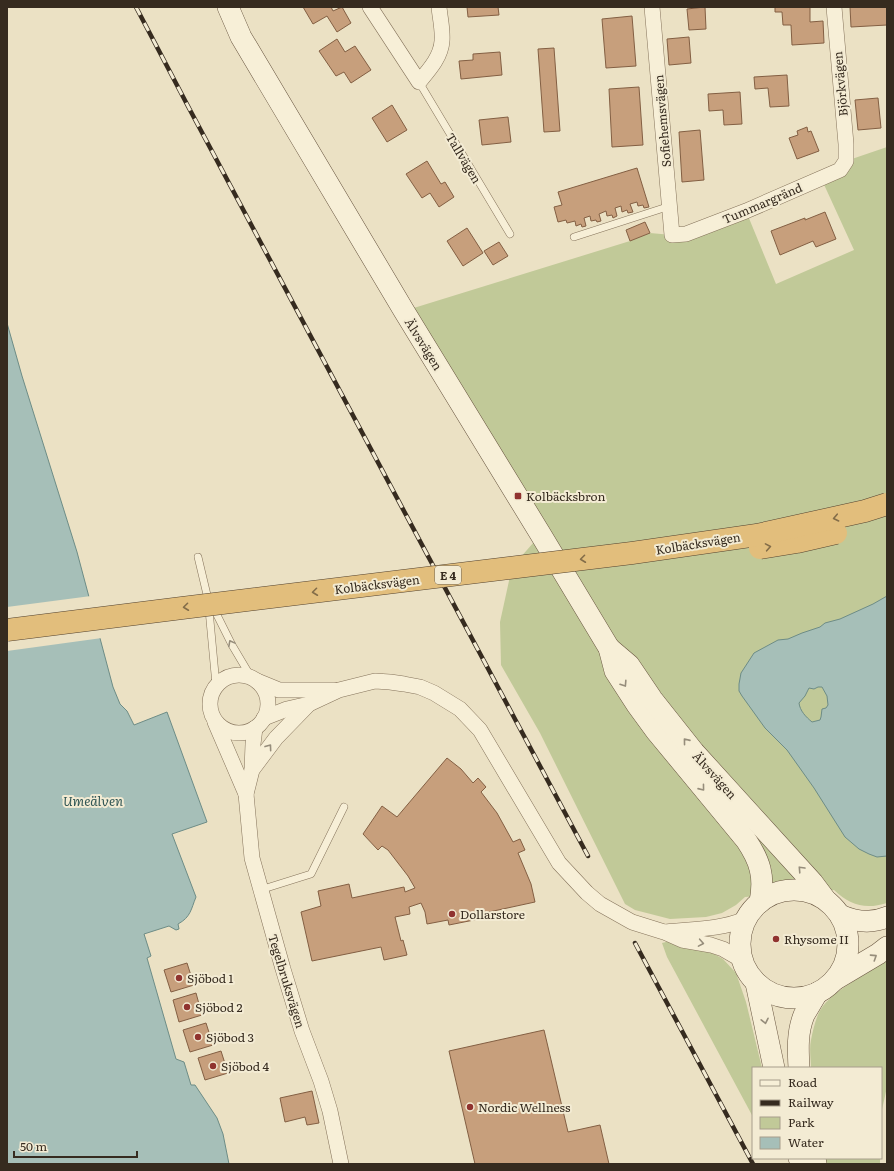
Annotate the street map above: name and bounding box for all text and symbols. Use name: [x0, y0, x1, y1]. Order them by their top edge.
street label: Björkvägen: [828, 51, 852, 117]
street label: Sofiehemsvägen: [649, 74, 675, 168]
street label: Tallvägen: [442, 129, 486, 187]
street label: Tummargränd: [719, 178, 805, 228]
street label: Älvsvägen: [401, 314, 447, 374]
place label: Kolbäcksbron: [526, 487, 605, 505]
marker: Kolbäcksbron: [513, 491, 523, 501]
one-way arrow: [833, 513, 839, 521]
street label: Kolbäcksvägen: [654, 527, 742, 559]
one-way arrow: [765, 543, 771, 552]
one-way arrow: [580, 554, 586, 563]
road number: E 4: [435, 566, 461, 584]
street label: Kolbäcksvägen: [333, 570, 421, 598]
one-way arrow: [312, 587, 318, 596]
one-way arrow: [183, 602, 189, 611]
one-way arrow: [229, 640, 236, 647]
one-way arrow: [619, 680, 626, 687]
one-way arrow: [683, 739, 690, 746]
one-way arrow: [264, 745, 271, 752]
street label: Älvsvägen: [689, 747, 741, 803]
one-way arrow: [697, 783, 704, 790]
water label: Umeälven: [63, 791, 123, 810]
one-way arrow: [798, 866, 805, 874]
place label: Dollarstore: [460, 905, 525, 923]
marker: Dollarstore: [447, 909, 457, 919]
place label: Rhysome II: [784, 930, 849, 948]
street label: Tegelbruksvägen: [264, 932, 310, 1030]
marker: Rhysome II: [771, 934, 781, 944]
one-way arrow: [698, 939, 705, 947]
one-way arrow: [870, 954, 877, 961]
place label: Sjöbod 1: [187, 969, 234, 987]
marker: Sjöbod 1: [174, 973, 184, 983]
place label: Sjöbod 2: [195, 998, 243, 1016]
marker: Sjöbod 2: [182, 1002, 192, 1012]
one-way arrow: [760, 1018, 769, 1025]
place label: Sjöbod 3: [206, 1028, 254, 1046]
marker: Sjöbod 3: [193, 1032, 203, 1042]
place label: Sjöbod 4: [221, 1057, 270, 1075]
marker: Sjöbod 4: [208, 1061, 218, 1071]
legend: [752, 1067, 882, 1159]
text: Road: [788, 1073, 818, 1091]
text: Railway: [788, 1093, 834, 1111]
place label: Nordic Wellness: [478, 1098, 571, 1116]
marker: Nordic Wellness: [465, 1102, 475, 1112]
text: Park: [788, 1113, 815, 1131]
scale bar: [14, 1133, 137, 1159]
text: Water: [788, 1133, 824, 1151]
text: 50 m: [20, 1137, 47, 1155]

